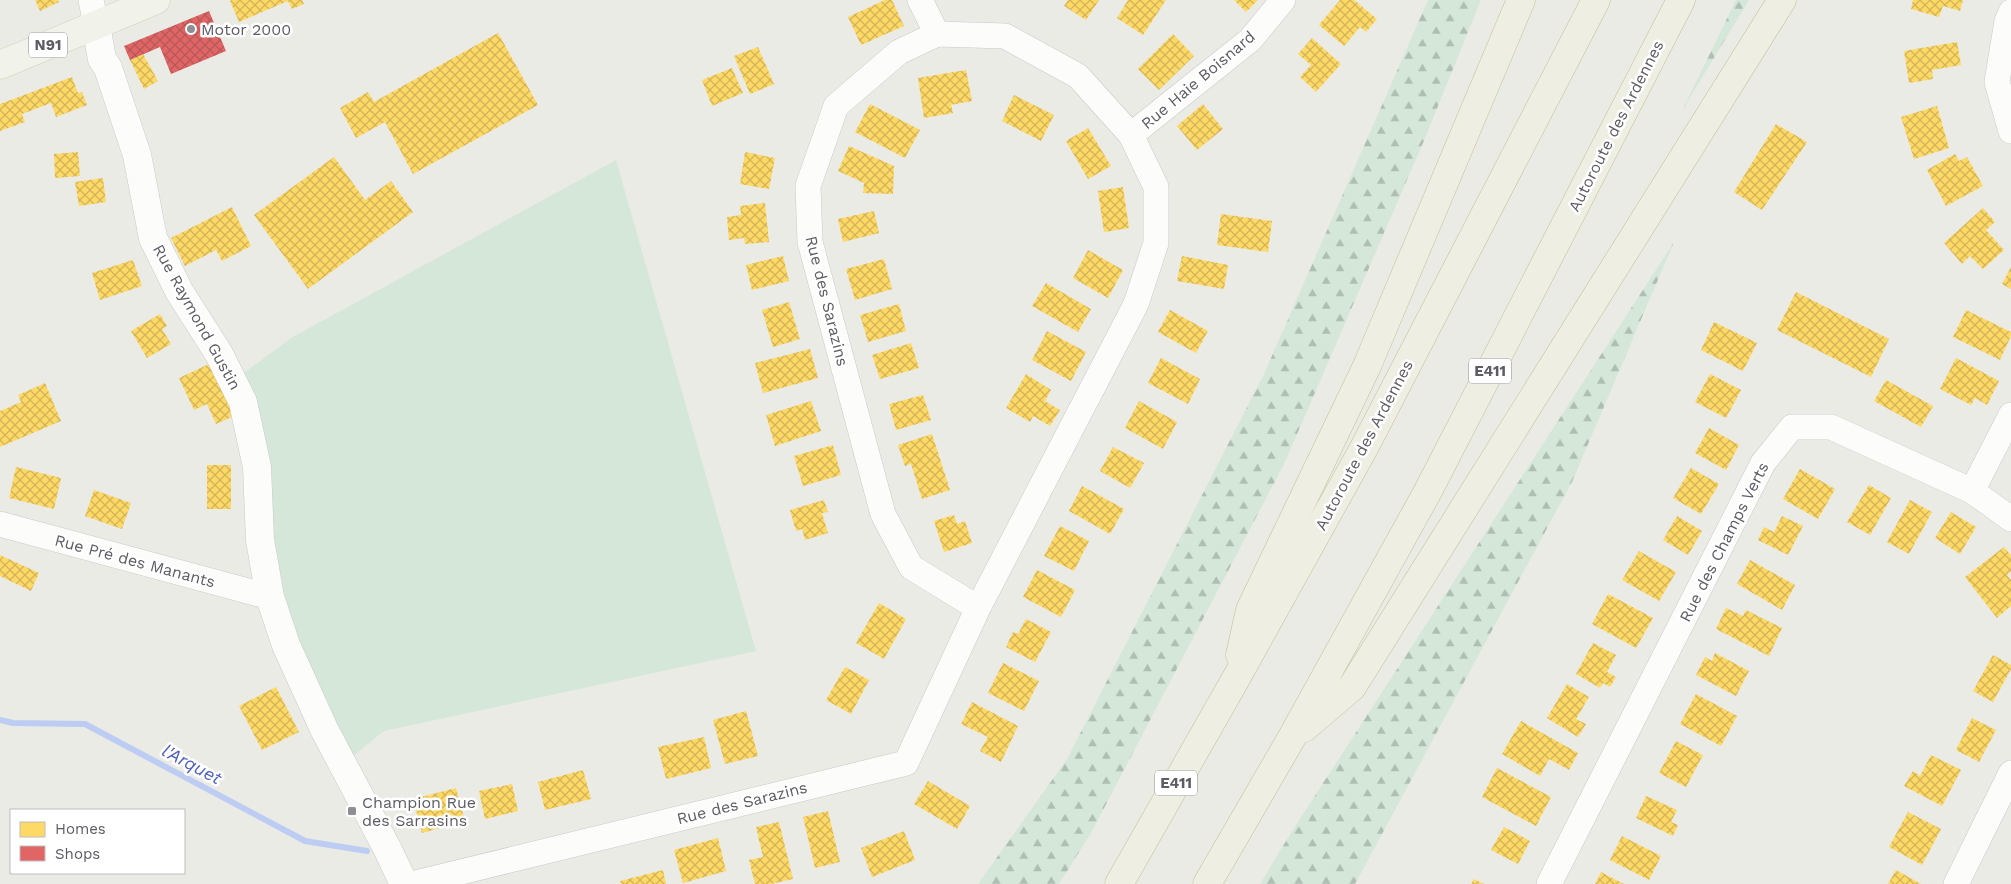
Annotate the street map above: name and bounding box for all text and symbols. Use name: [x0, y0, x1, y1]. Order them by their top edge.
place label: Motor 2000: [201, 20, 291, 39]
marker: Motor 2000: [185, 23, 197, 35]
street label: Rue Haie Boisnard: [1137, 27, 1259, 133]
road number: N91: [29, 32, 67, 58]
street label: Autoroute des Ardennes: [1564, 37, 1668, 215]
street label: Rue des Sarazins: [802, 234, 852, 368]
street label: Rue Raymond Gustin: [149, 241, 245, 393]
street label: Autoroute des Ardennes: [1311, 357, 1417, 533]
road number: E411: [1469, 358, 1511, 384]
street label: Rue des Champs Verts: [1675, 459, 1773, 625]
street label: Rue Pré des Manants: [53, 530, 217, 592]
water label: l'Arquet: [159, 740, 226, 789]
road number: E411: [1155, 770, 1197, 796]
street label: Rue des Sarazins: [675, 778, 809, 828]
place label: Champion Rue des Sarrasins: [362, 793, 476, 830]
marker: Champion Rue des Sarrasins: [346, 805, 358, 817]
legend: [10, 809, 185, 874]
text: Homes: [55, 820, 106, 838]
text: Shops: [55, 845, 100, 863]

